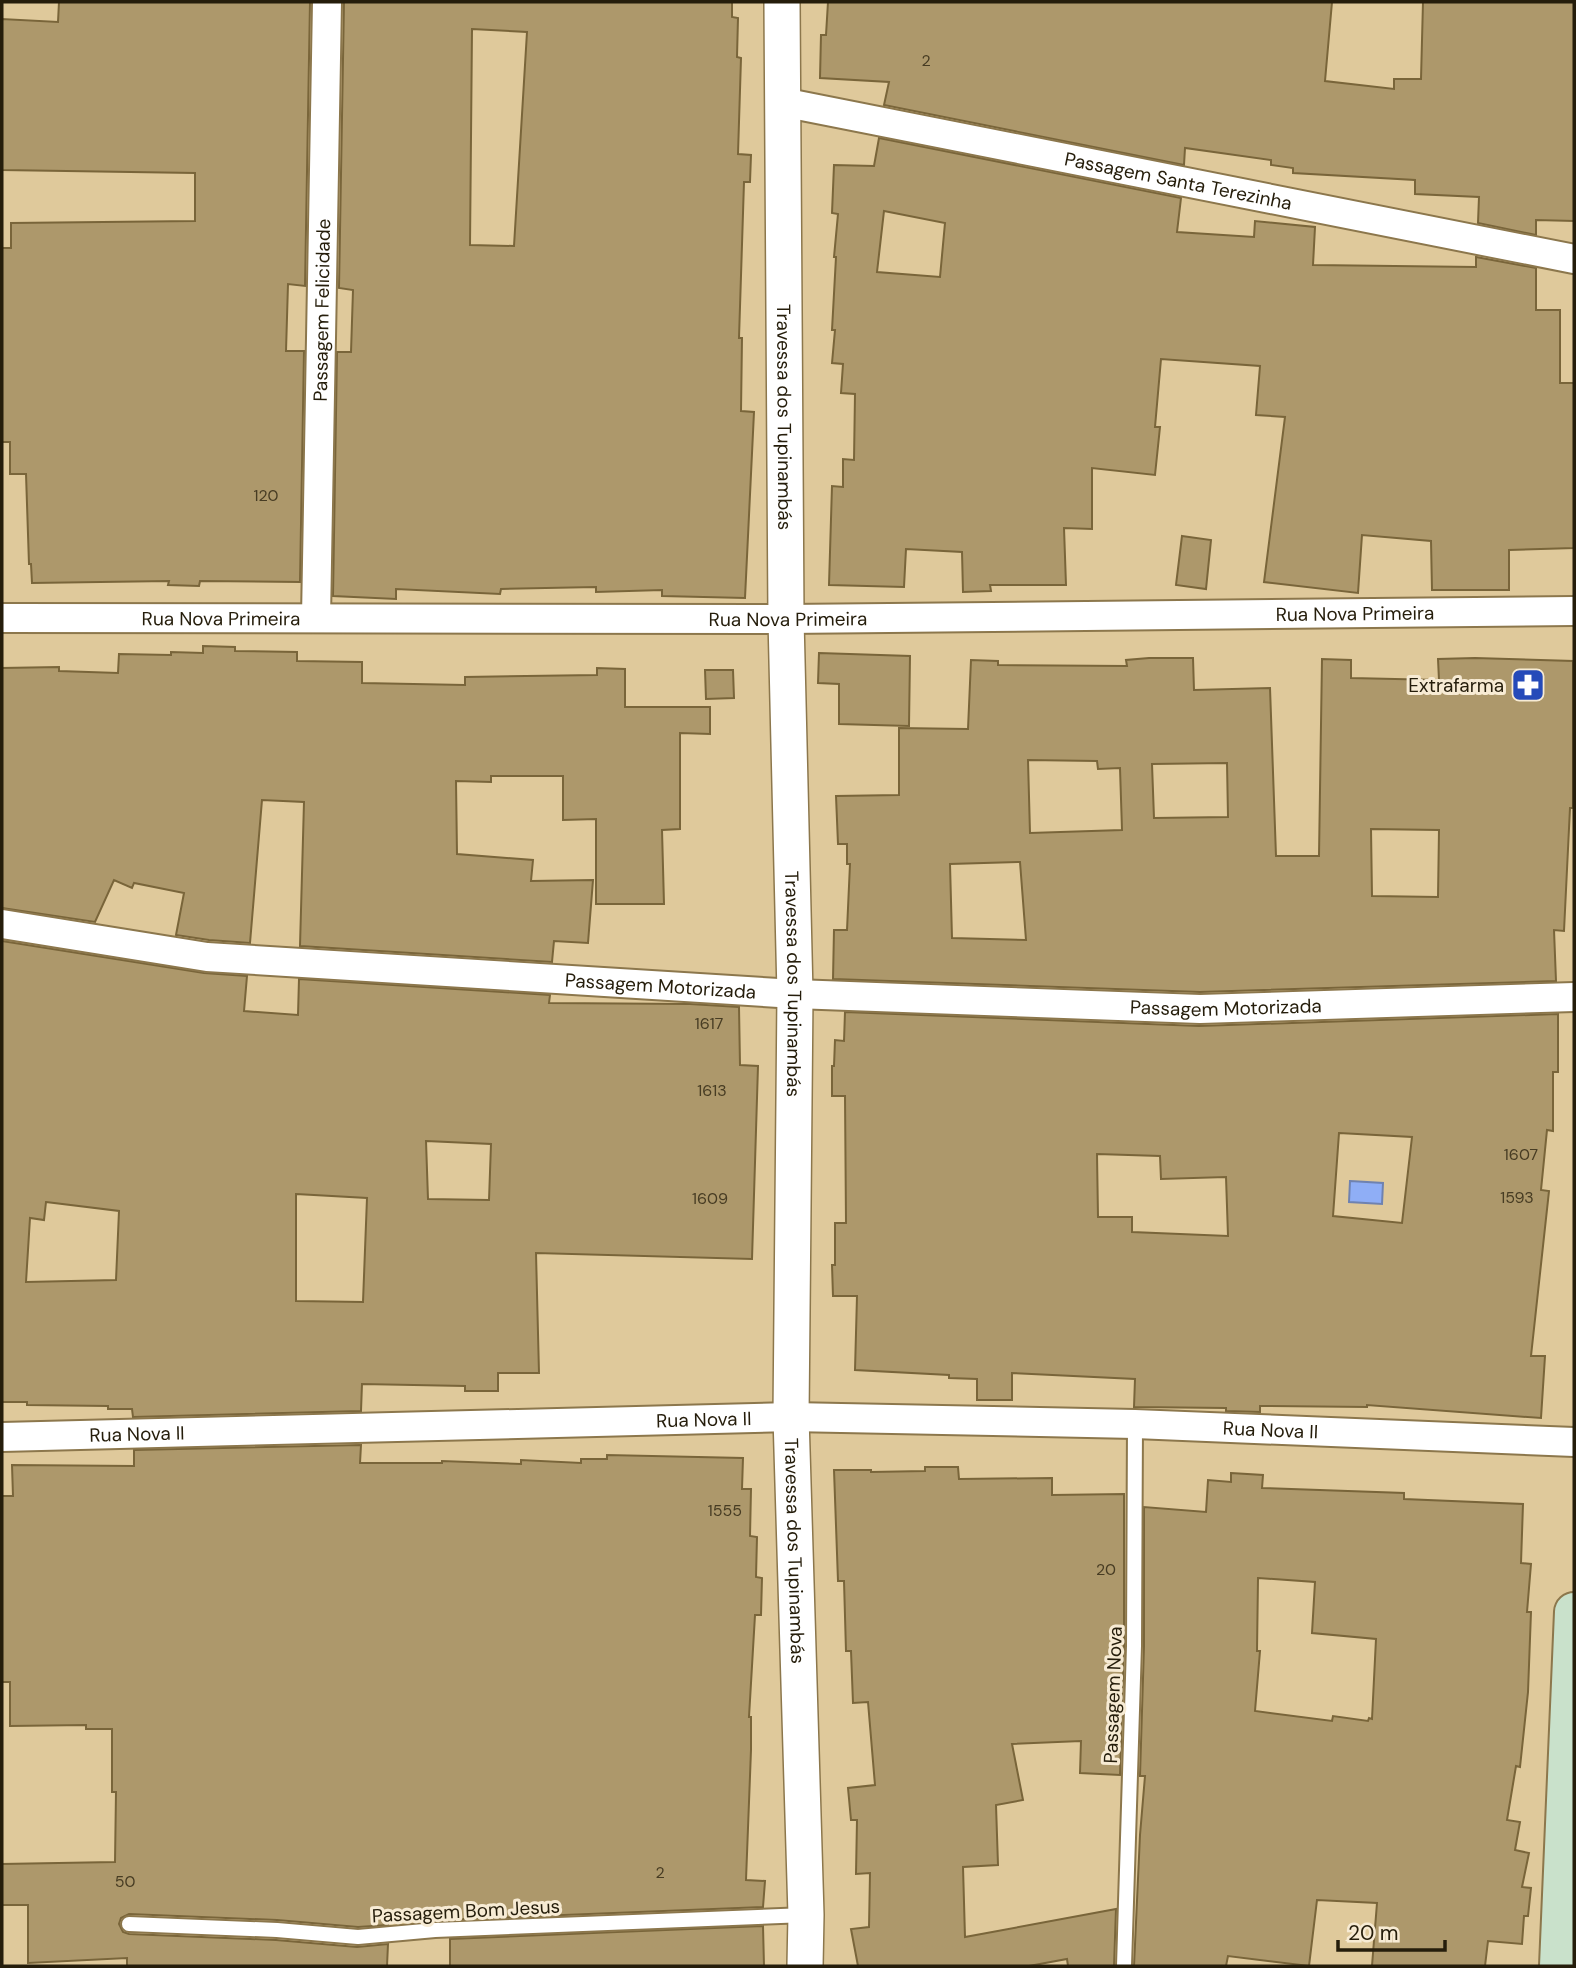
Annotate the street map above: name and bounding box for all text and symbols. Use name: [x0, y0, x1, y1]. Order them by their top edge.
house number: 2: [921, 50, 931, 71]
street label: Passagem Santa Terezinha: [1062, 146, 1294, 215]
street label: Passagem Felicidade: [307, 218, 336, 402]
street label: Travessa dos Tupinambás: [771, 304, 798, 530]
house number: 120: [254, 485, 279, 506]
street label: Rua Nova Primeira: [1275, 600, 1434, 627]
street label: Rua Nova Primeira: [142, 606, 300, 631]
street label: Rua Nova Primeira: [709, 606, 868, 632]
pharmacy icon: Extrafarma: [1509, 666, 1547, 704]
place label: Extrafarma: [1408, 673, 1504, 698]
street label: Travessa dos Tupinambás: [780, 870, 808, 1097]
street label: Passagem Motorizada: [564, 967, 757, 1004]
street label: Passagem Motorizada: [1130, 993, 1322, 1022]
house number: 1617: [695, 1013, 723, 1034]
house number: 1613: [697, 1080, 727, 1101]
house number: 1607: [1504, 1144, 1538, 1165]
house number: 1593: [1500, 1187, 1534, 1208]
house number: 1609: [692, 1188, 728, 1209]
street label: Rua Nova II: [656, 1406, 752, 1433]
street label: Rua Nova II: [1222, 1415, 1319, 1444]
street label: Rua Nova II: [89, 1420, 185, 1447]
street label: Travessa dos Tupinambás: [779, 1437, 811, 1664]
house number: 1555: [708, 1500, 742, 1521]
house number: 20: [1096, 1559, 1116, 1580]
street label: Passagem Nova: [1098, 1626, 1128, 1764]
house number: 2: [655, 1862, 665, 1883]
house number: 50: [115, 1871, 135, 1892]
street label: Passagem Bom Jesus: [371, 1894, 561, 1928]
scale bar: [1338, 1909, 1445, 1953]
text: 20 m: [1348, 1919, 1399, 1947]

